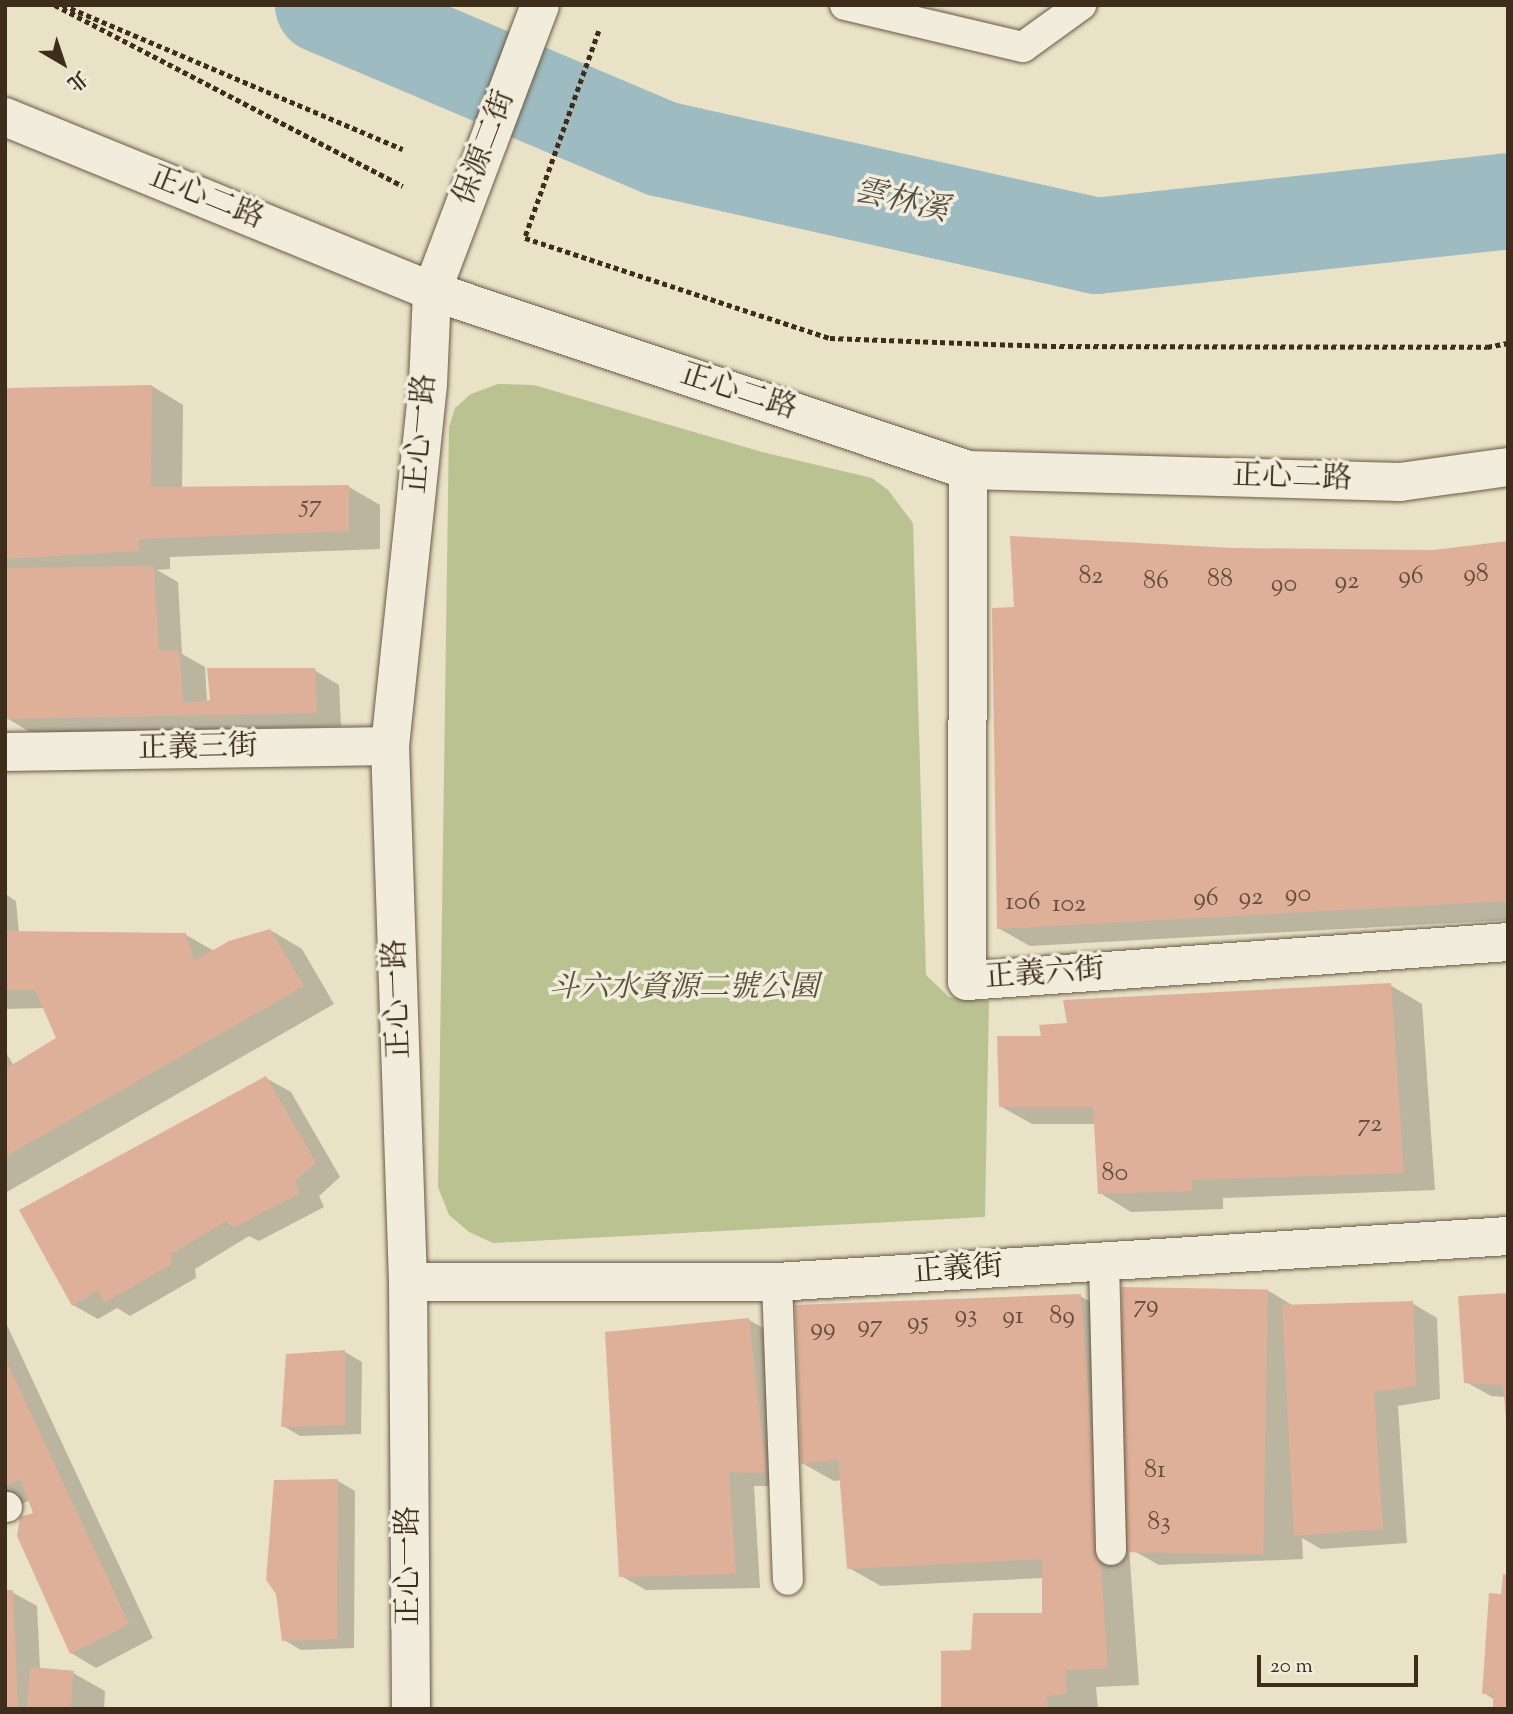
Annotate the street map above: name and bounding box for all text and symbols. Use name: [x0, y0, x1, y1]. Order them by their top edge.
north arrow: [28, 28, 98, 98]
text: 北: [61, 63, 92, 96]
street label: 保源二街: [448, 86, 524, 210]
street label: 正心二路: [144, 160, 268, 238]
water label: 雲林溪: [850, 172, 952, 232]
street label: 正心二路: [675, 357, 801, 429]
street label: 正心一路: [399, 373, 445, 495]
street label: 正心二路: [1231, 459, 1353, 499]
house number: 57: [300, 490, 322, 522]
house number: 98: [1463, 559, 1489, 591]
house number: 82: [1079, 561, 1103, 593]
house number: 96: [1398, 561, 1424, 593]
house number: 88: [1207, 564, 1233, 596]
house number: 86: [1143, 566, 1169, 598]
house number: 92: [1335, 566, 1359, 598]
house number: 90: [1271, 569, 1297, 601]
street label: 正義三街: [138, 730, 258, 768]
house number: 90: [1285, 879, 1311, 911]
house number: 92: [1239, 882, 1263, 914]
house number: 96: [1193, 883, 1219, 915]
house number: 106: [1005, 887, 1041, 919]
house number: 102: [1052, 889, 1086, 921]
street label: 正心一路: [379, 938, 419, 1060]
street label: 正義六街: [984, 953, 1106, 997]
park label: 斗六水資源二號公園: [549, 971, 819, 1007]
house number: 72: [1358, 1109, 1382, 1141]
house number: 80: [1102, 1158, 1128, 1190]
street label: 正義街: [912, 1250, 1004, 1292]
house number: 79: [1133, 1290, 1159, 1322]
house number: 93: [954, 1300, 978, 1332]
house number: 91: [1002, 1301, 1024, 1333]
house number: 89: [1049, 1301, 1075, 1333]
house number: 95: [907, 1307, 929, 1339]
house number: 97: [857, 1310, 883, 1342]
house number: 99: [810, 1313, 836, 1345]
house number: 81: [1144, 1455, 1166, 1487]
street label: 正心一路: [392, 1506, 428, 1626]
house number: 83: [1147, 1507, 1171, 1539]
scale bar: [1261, 1640, 1422, 1684]
text: 20 m: [1270, 1652, 1313, 1682]

